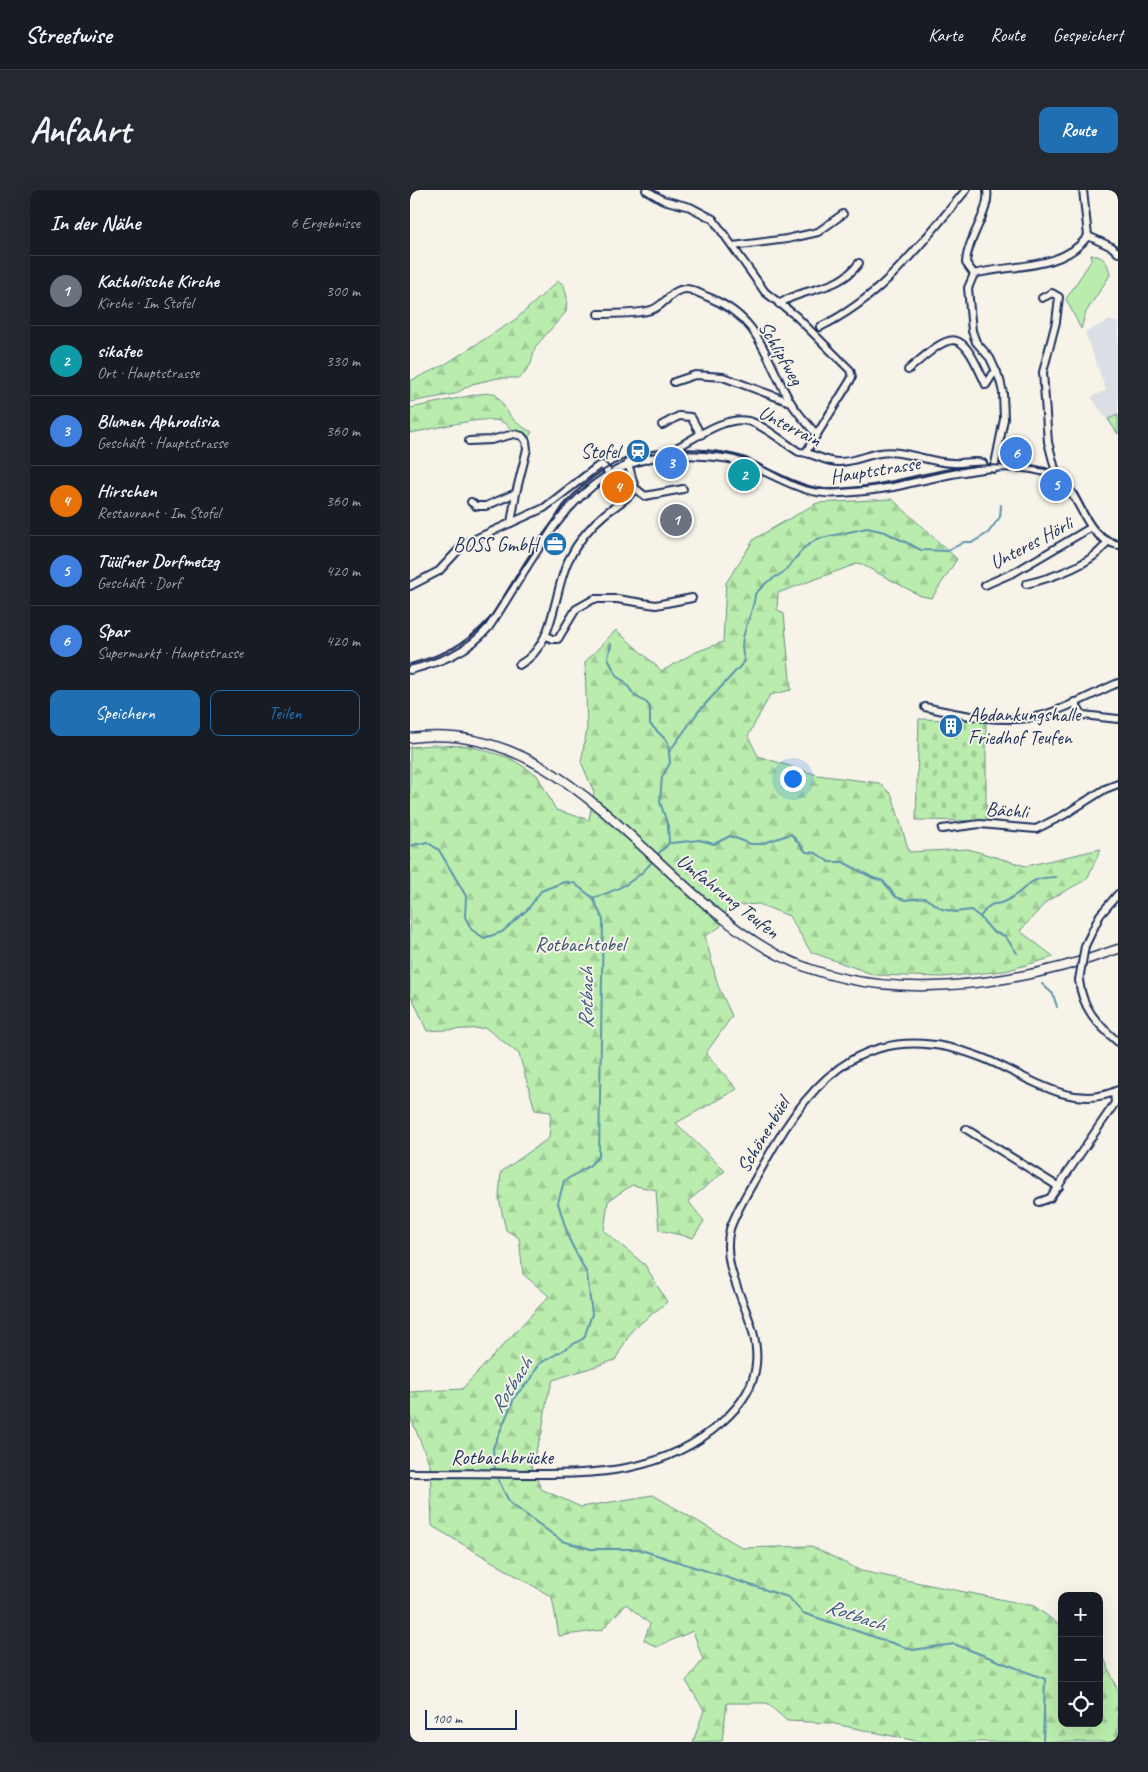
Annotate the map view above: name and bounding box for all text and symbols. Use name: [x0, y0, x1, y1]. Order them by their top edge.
text: Streetwise: [25, 20, 111, 50]
text: Karte: [928, 24, 963, 46]
text: Route: [991, 24, 1025, 46]
text: Gespeichert: [1053, 24, 1123, 46]
button: Route: [1039, 107, 1118, 153]
text: Anfahrt: [30, 108, 130, 153]
text: In der Nähe: [50, 210, 140, 236]
text: 6 Ergebnisse: [291, 213, 360, 233]
text: Katholische Kirche: [97, 269, 219, 293]
text: 1: [62, 281, 70, 301]
text: 300 m: [326, 281, 360, 301]
text: Kirche · Im Stofel: [97, 293, 193, 313]
street label: Schlipfweg: [753, 316, 810, 390]
text: sikatec: [97, 339, 142, 363]
text: 2: [62, 351, 70, 371]
text: 330 m: [326, 351, 360, 371]
text: Ort · Hauptstrasse: [97, 363, 199, 383]
street label: Unterrain: [755, 400, 826, 453]
text: Blumen Aphrodisia: [97, 409, 218, 433]
text: 3: [62, 421, 70, 441]
text: 360 m: [326, 421, 360, 441]
text: Geschäft · Hauptstrasse: [97, 433, 228, 453]
pin: 6: [1000, 434, 1032, 472]
station icon: Stofel: [625, 438, 651, 464]
place label: Stofel: [581, 439, 624, 464]
pin: 3: [655, 444, 687, 482]
street label: Hauptstrasse: [828, 450, 923, 489]
pin: 2: [728, 456, 760, 494]
pin: 5: [1040, 466, 1072, 504]
pin: 4: [602, 468, 634, 506]
text: Hirschen: [97, 479, 157, 503]
text: 4: [62, 491, 70, 511]
text: 360 m: [326, 491, 360, 511]
pin: 1: [660, 501, 692, 539]
text: Restaurant · Im Stofel: [97, 503, 220, 523]
street label: Unteres Hörli: [986, 510, 1078, 575]
office icon: BOSS GmbH: [542, 531, 568, 557]
place label: BOSS GmbH: [453, 532, 541, 557]
text: Tüüfner Dorfmetzg: [97, 549, 219, 573]
text: 5: [63, 561, 69, 581]
text: 420 m: [326, 561, 360, 581]
text: Geschäft · Dorf: [97, 573, 181, 593]
text: Spar: [97, 619, 129, 643]
text: 6: [62, 631, 70, 651]
text: 420 m: [326, 631, 360, 651]
text: Supermarkt · Hauptstrasse: [97, 643, 243, 663]
button: Speichern: [50, 690, 200, 736]
button: Teilen: [210, 690, 360, 736]
place label: Abdankungshalle Friedhof Teufen: [968, 702, 1082, 750]
building icon: Abdankungshalle Friedhof Teufen: [938, 713, 964, 739]
your location: [780, 766, 806, 792]
street label: Bächli: [985, 796, 1031, 824]
street label: Umfahrung Teufen: [671, 848, 785, 945]
park label: Rotbachtobel: [535, 932, 629, 957]
water label: Rotbach: [572, 965, 600, 1029]
street label: Schönenbüel: [731, 1090, 797, 1177]
water label: Rotbach: [484, 1351, 540, 1417]
street label: Rotbachbrücke: [451, 1445, 554, 1470]
map controls: [1058, 1592, 1103, 1727]
button: +: [1058, 1592, 1103, 1637]
water label: Rotbach: [823, 1593, 891, 1638]
button: −: [1058, 1637, 1103, 1682]
button: locate: [1058, 1682, 1103, 1727]
scale bar: [425, 1707, 518, 1730]
text: 100 m: [432, 1710, 462, 1727]

